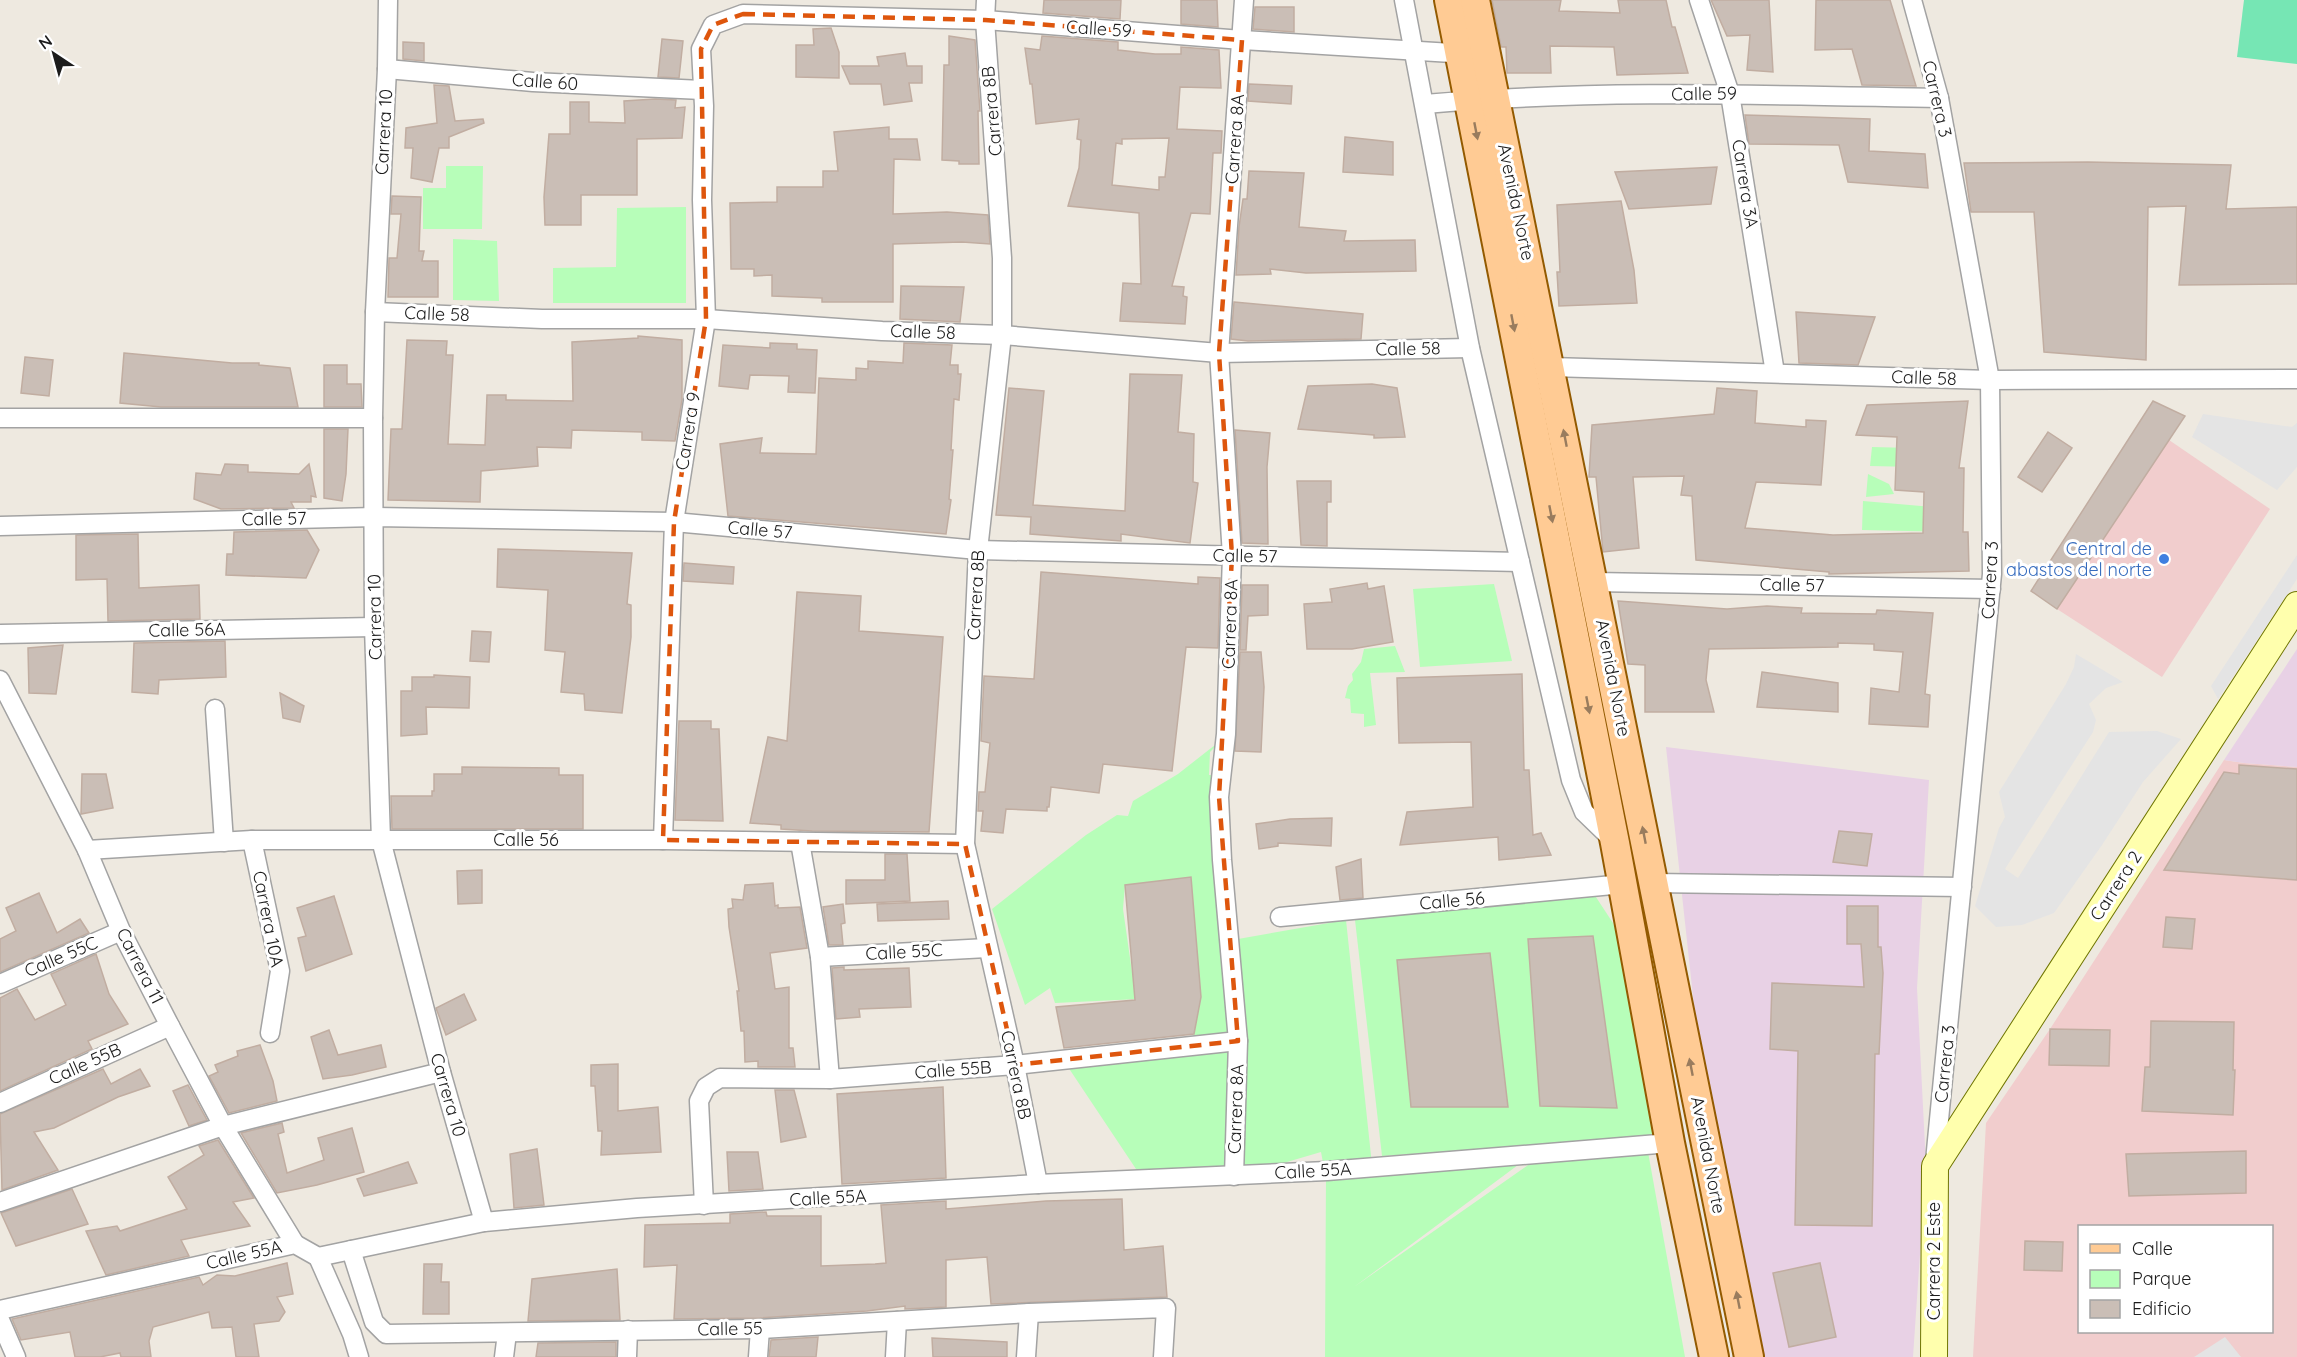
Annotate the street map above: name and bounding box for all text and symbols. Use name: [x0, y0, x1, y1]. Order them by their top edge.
street label: Calle 59: [1065, 15, 1133, 42]
north arrow: [24, 24, 84, 84]
text: N: [35, 30, 56, 53]
street label: Carrera 3: [1917, 58, 1957, 140]
street label: Carrera 8B: [976, 65, 1007, 157]
street label: Calle 60: [511, 68, 579, 95]
street label: Calle 59: [1671, 81, 1737, 106]
street label: Carrera 10: [370, 88, 397, 176]
street label: Carrera 8A: [1220, 93, 1249, 185]
one-way arrow: [1472, 122, 1481, 141]
street label: Carrera 3A: [1727, 138, 1764, 230]
street label: Avenida Norte: [1493, 141, 1540, 262]
street label: Calle 58: [404, 301, 470, 326]
one-way arrow: [1509, 313, 1518, 332]
street label: Calle 58: [890, 319, 956, 344]
street label: Calle 58: [1375, 336, 1441, 361]
street label: Calle 58: [1891, 365, 1957, 390]
street label: Carrera 9: [670, 390, 705, 472]
one-way arrow: [1560, 428, 1569, 447]
one-way arrow: [1547, 505, 1556, 524]
street label: Calle 57: [241, 506, 307, 531]
street label: Calle 57: [727, 515, 793, 544]
place label: Central de abastos del norte: [2006, 537, 2152, 581]
street label: Carrera 3: [1976, 540, 2003, 620]
street label: Calle 57: [1212, 543, 1278, 568]
street label: Carrera 8B: [962, 549, 989, 641]
marker: Central de abastos del norte: [2157, 552, 2171, 566]
street label: Calle 57: [1759, 572, 1825, 597]
street label: Carrera 10: [362, 574, 387, 660]
street label: Carrera 8A: [1216, 578, 1243, 669]
street label: Calle 56A: [148, 617, 226, 642]
street label: Avenida Norte: [1591, 617, 1636, 738]
one-way arrow: [1584, 696, 1593, 715]
one-way arrow: [1639, 825, 1648, 844]
street label: Calle 56: [493, 828, 559, 851]
street label: Carrera 2: [2084, 846, 2147, 925]
street label: Carrera 10A: [248, 869, 289, 969]
street label: Calle 56: [1418, 886, 1486, 915]
street label: Carrera 11: [112, 924, 169, 1008]
street label: Calle 55C: [21, 931, 101, 982]
street label: Calle 55C: [865, 938, 943, 965]
street label: Carrera 3: [1929, 1024, 1960, 1104]
street label: Carrera 8B: [996, 1028, 1037, 1121]
street label: Calle 55B: [45, 1037, 125, 1090]
street label: Carrera 10: [426, 1050, 471, 1139]
street label: Calle 55B: [914, 1055, 992, 1084]
one-way arrow: [1686, 1058, 1695, 1077]
street label: Carrera 8A: [1222, 1063, 1249, 1154]
street label: Avenida Norte: [1686, 1094, 1731, 1215]
street label: Calle 55A: [1274, 1157, 1352, 1184]
street label: Calle 55A: [789, 1184, 867, 1211]
street label: Carrera 2 Este: [1922, 1202, 1945, 1320]
legend: [2078, 1225, 2273, 1333]
street label: Calle 55A: [204, 1235, 284, 1274]
text: Calle: [2132, 1237, 2173, 1260]
text: Parque: [2132, 1267, 2191, 1290]
one-way arrow: [1733, 1290, 1742, 1309]
text: Edificio: [2132, 1297, 2191, 1320]
street label: Calle 55: [697, 1316, 763, 1341]

